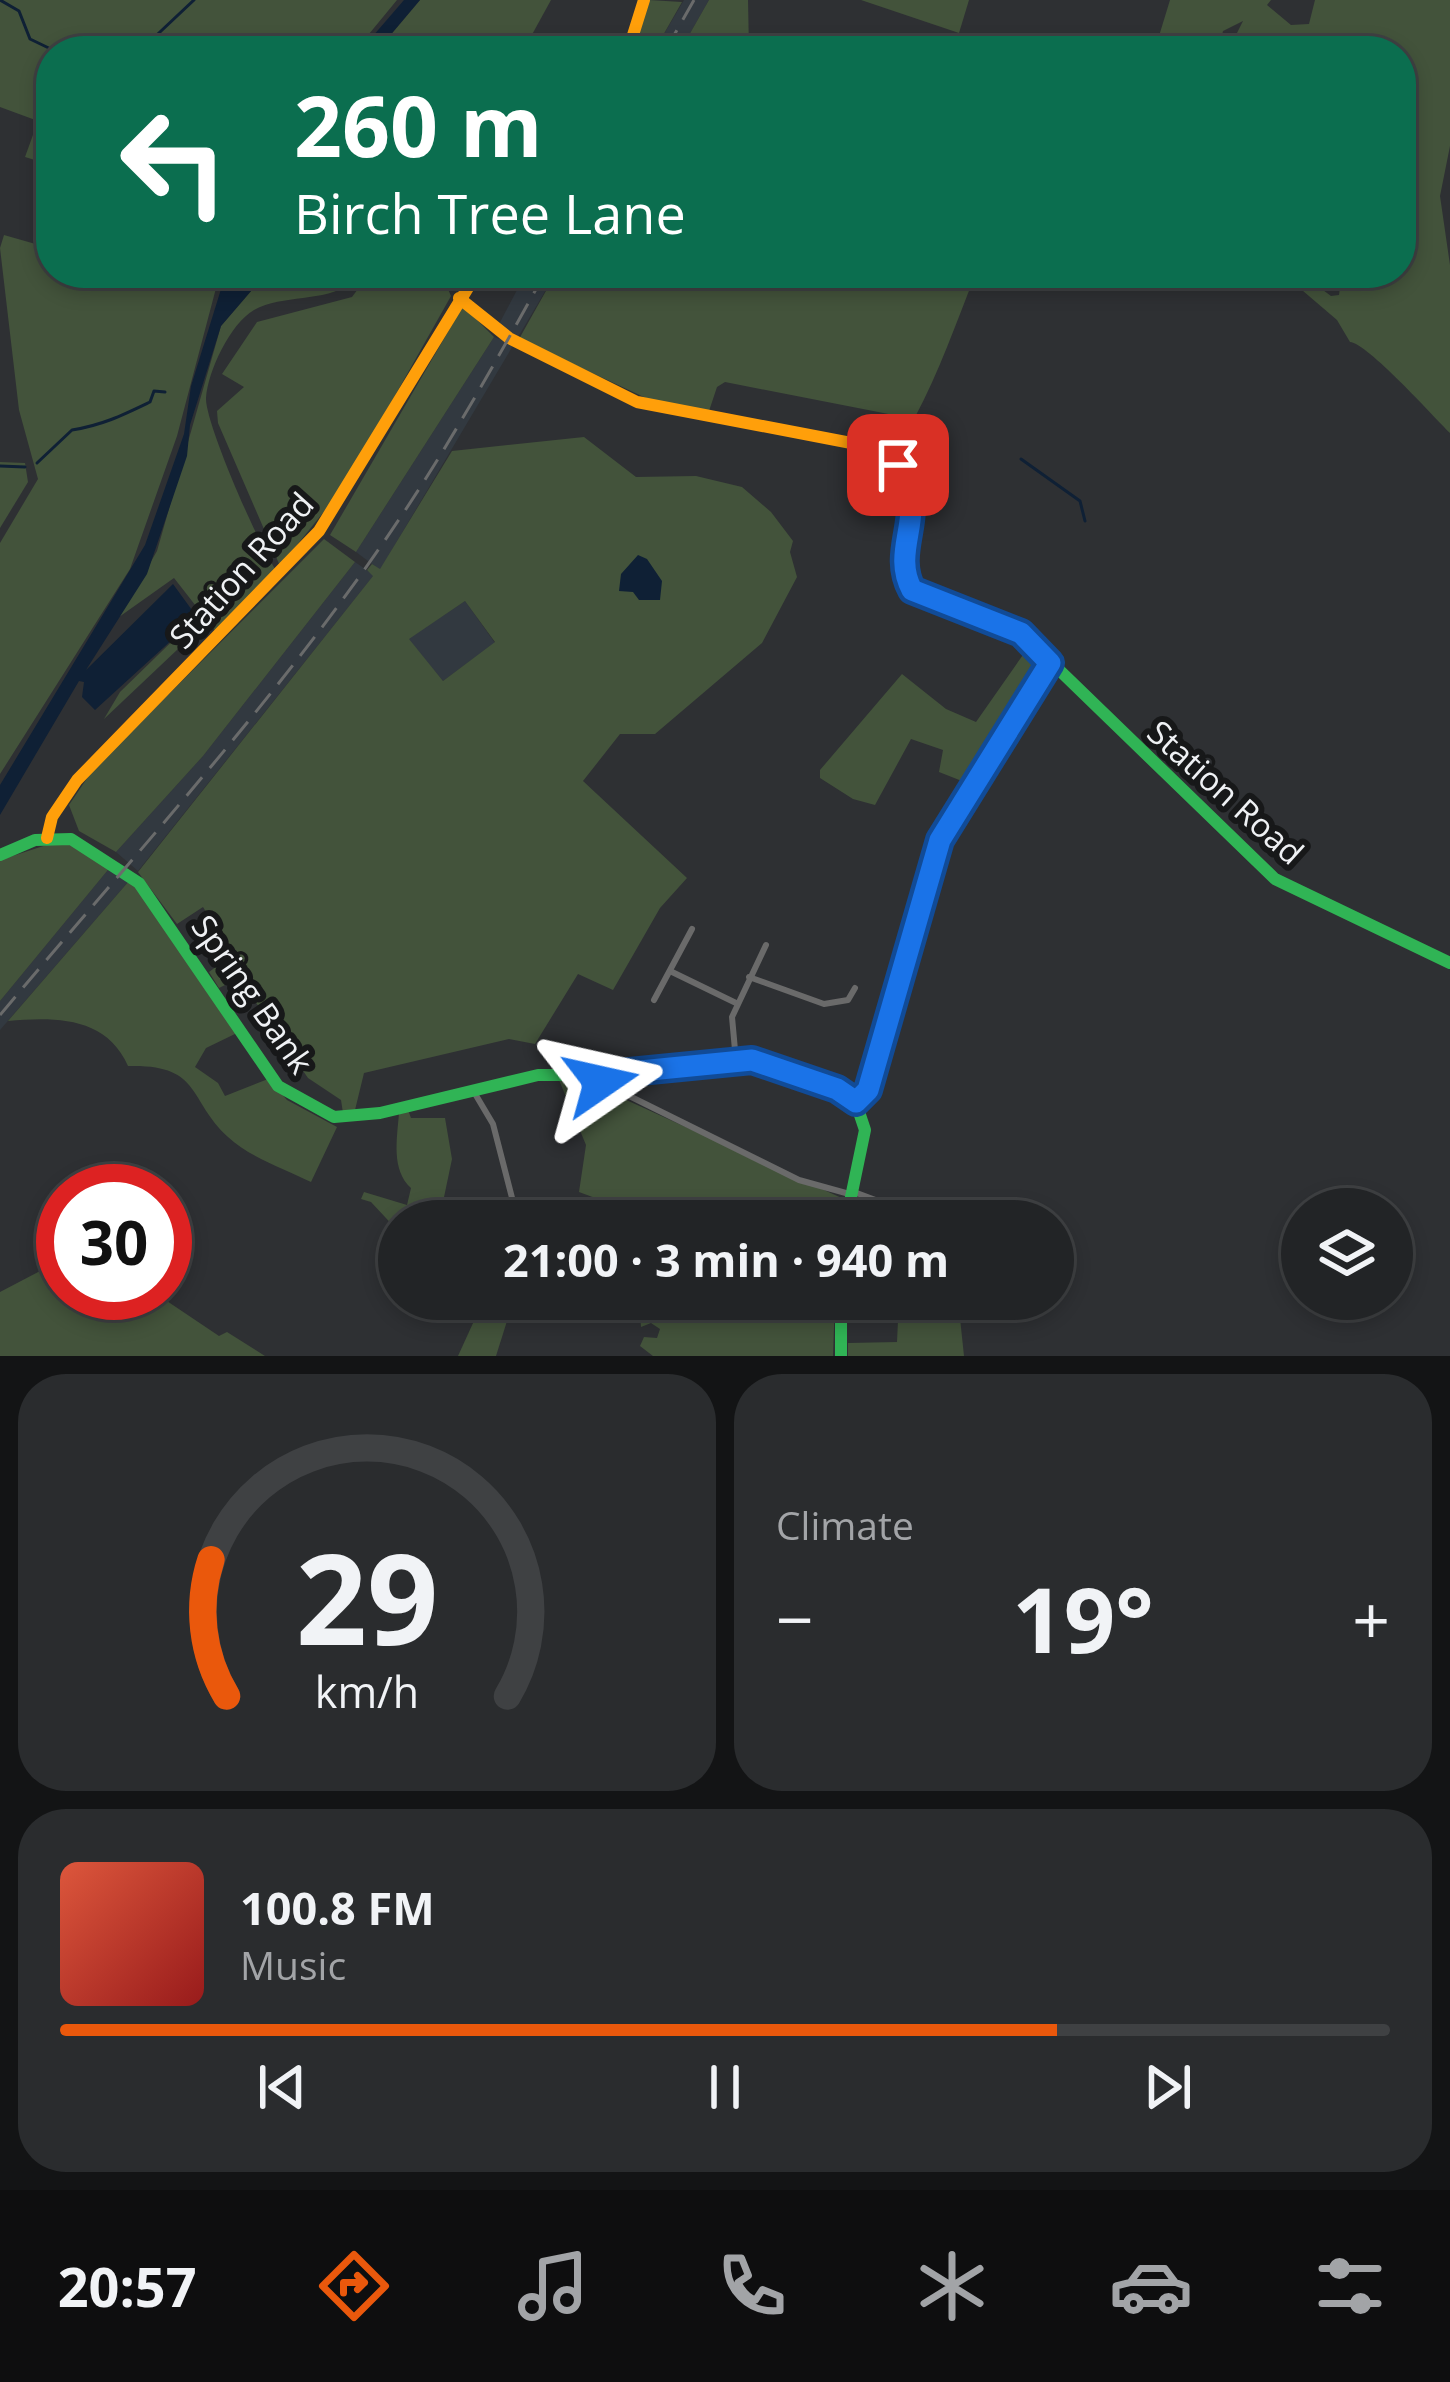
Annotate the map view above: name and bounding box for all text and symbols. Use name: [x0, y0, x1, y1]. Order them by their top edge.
text: 260 m: [294, 67, 542, 182]
icon: left: [96, 84, 252, 240]
text: Birch Tree Lane: [294, 176, 686, 250]
pin: [847, 414, 949, 516]
icon: arrive: [865, 432, 931, 498]
street label: Station Road: [159, 482, 323, 658]
street label: Station Road: [1138, 710, 1314, 874]
street label: Spring Bank: [182, 906, 325, 1083]
position arrow: [538, 1019, 664, 1145]
speed limit sign: 30: [36, 1164, 192, 1320]
map controls: [1281, 1188, 1413, 1320]
button: layers: [1281, 1188, 1413, 1320]
text: 21:00 · 3 min · 940 m: [503, 1229, 949, 1290]
text: Climate: [776, 1498, 914, 1551]
text: 29: [296, 1512, 438, 1682]
text: 19°: [1012, 1557, 1154, 1679]
text: −: [776, 1573, 814, 1663]
text: +: [1352, 1573, 1390, 1663]
text: km/h: [315, 1661, 419, 1720]
text: 100.8 FM: [240, 1877, 435, 1938]
text: Music: [240, 1938, 346, 1991]
icon: previous: [249, 2054, 315, 2120]
icon: pause: [692, 2054, 758, 2120]
icon: next: [1135, 2054, 1201, 2120]
icon: directions: [312, 2244, 396, 2328]
icon: music: [511, 2244, 595, 2328]
icon: phone: [710, 2244, 794, 2328]
icon: climate: [910, 2244, 994, 2328]
icon: car: [1109, 2244, 1193, 2328]
icon: filters: [1308, 2244, 1392, 2328]
text: 20:57: [58, 2249, 197, 2323]

